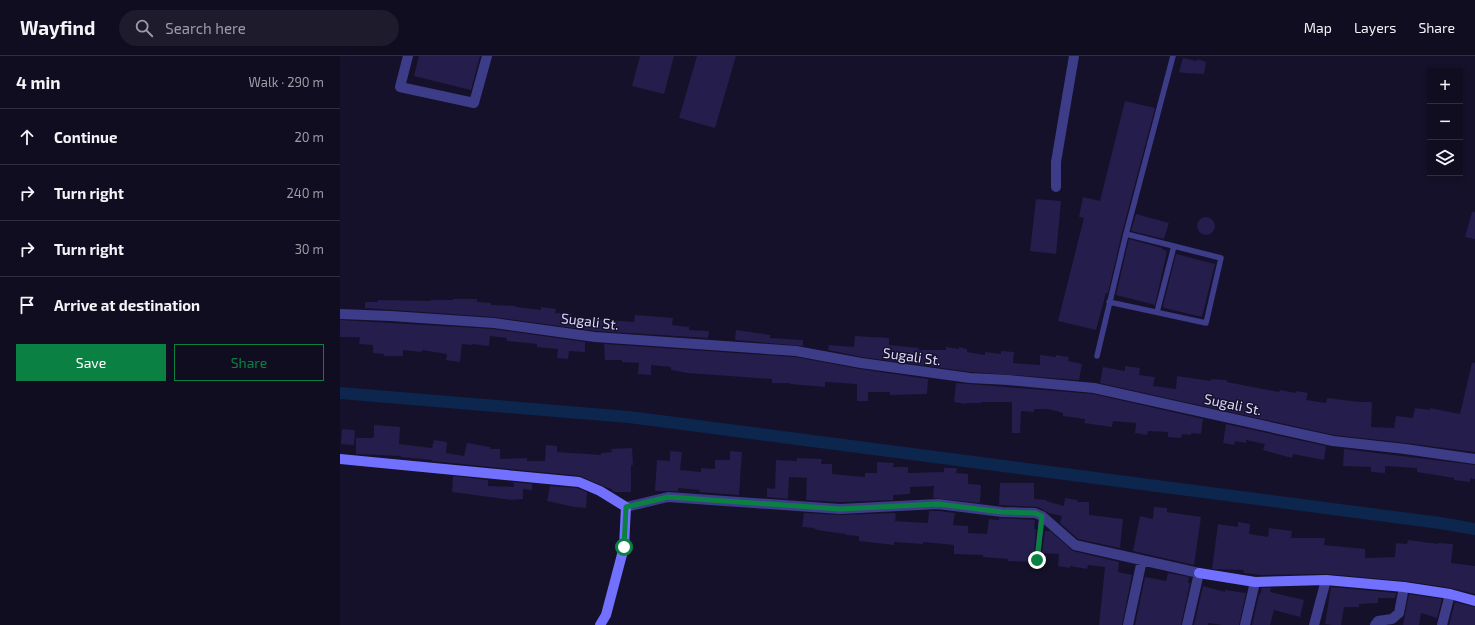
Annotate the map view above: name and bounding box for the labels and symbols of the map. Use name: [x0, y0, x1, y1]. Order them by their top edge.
street label: Sugali St.: [560, 309, 620, 333]
street label: Sugali St.: [882, 344, 942, 368]
street label: Sugali St.: [1203, 390, 1263, 418]
route start: [615, 538, 633, 556]
route end: [1028, 551, 1046, 569]

